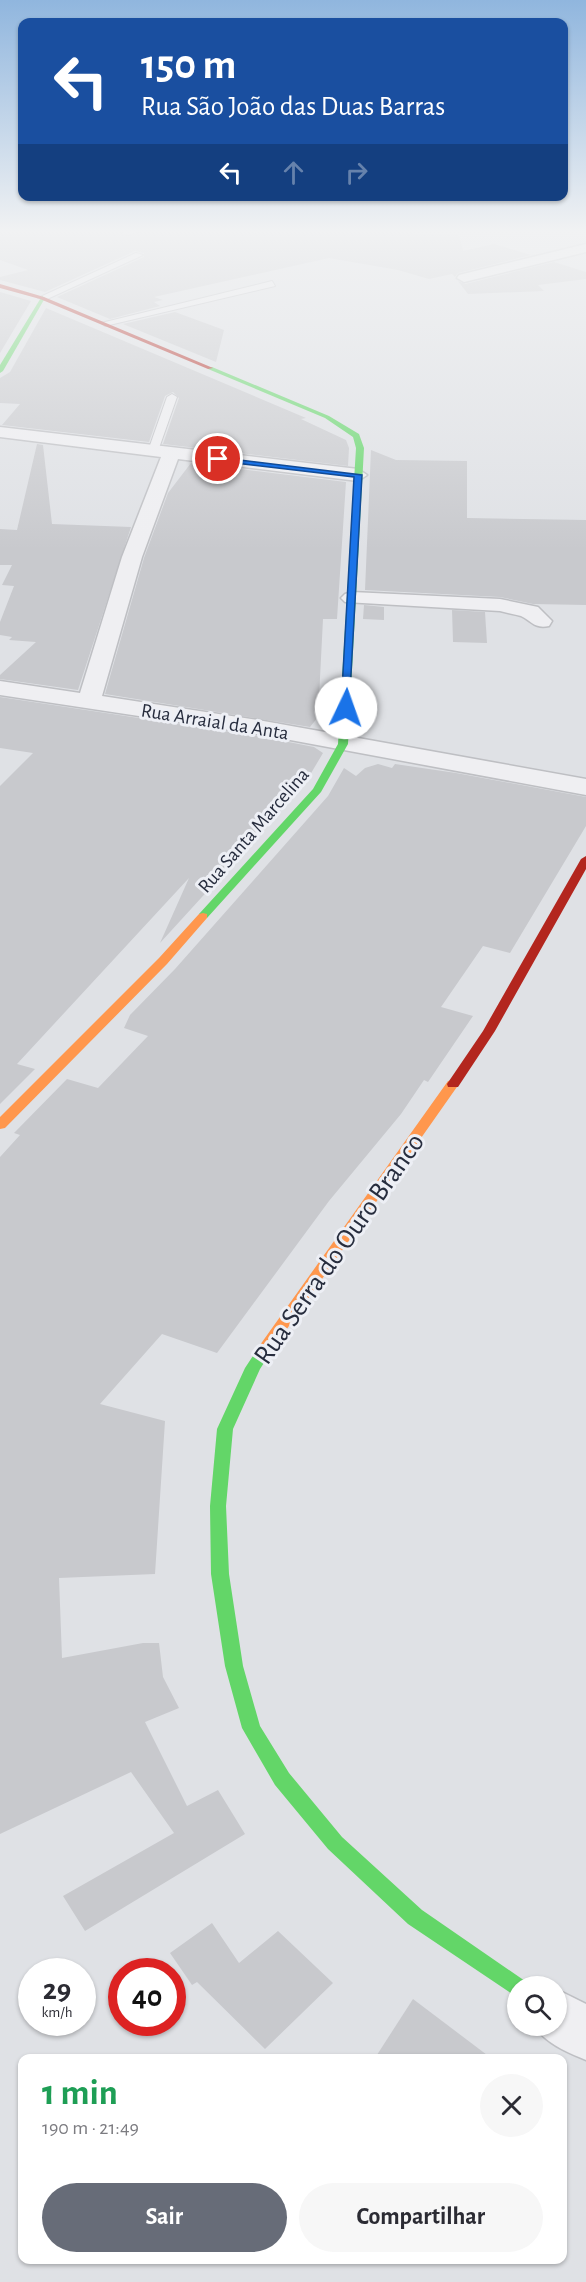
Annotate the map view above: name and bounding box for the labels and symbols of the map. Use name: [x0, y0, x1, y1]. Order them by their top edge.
pin: [192, 433, 243, 484]
position arrow: [314, 676, 378, 740]
street label: Rua Arraial da Anta: [140, 700, 290, 744]
street label: Rua Santa Marcelina: [194, 764, 313, 897]
street label: Rua Serra do Ouro Branco: [249, 1129, 430, 1370]
speed limit sign: 40: [108, 1958, 186, 2036]

